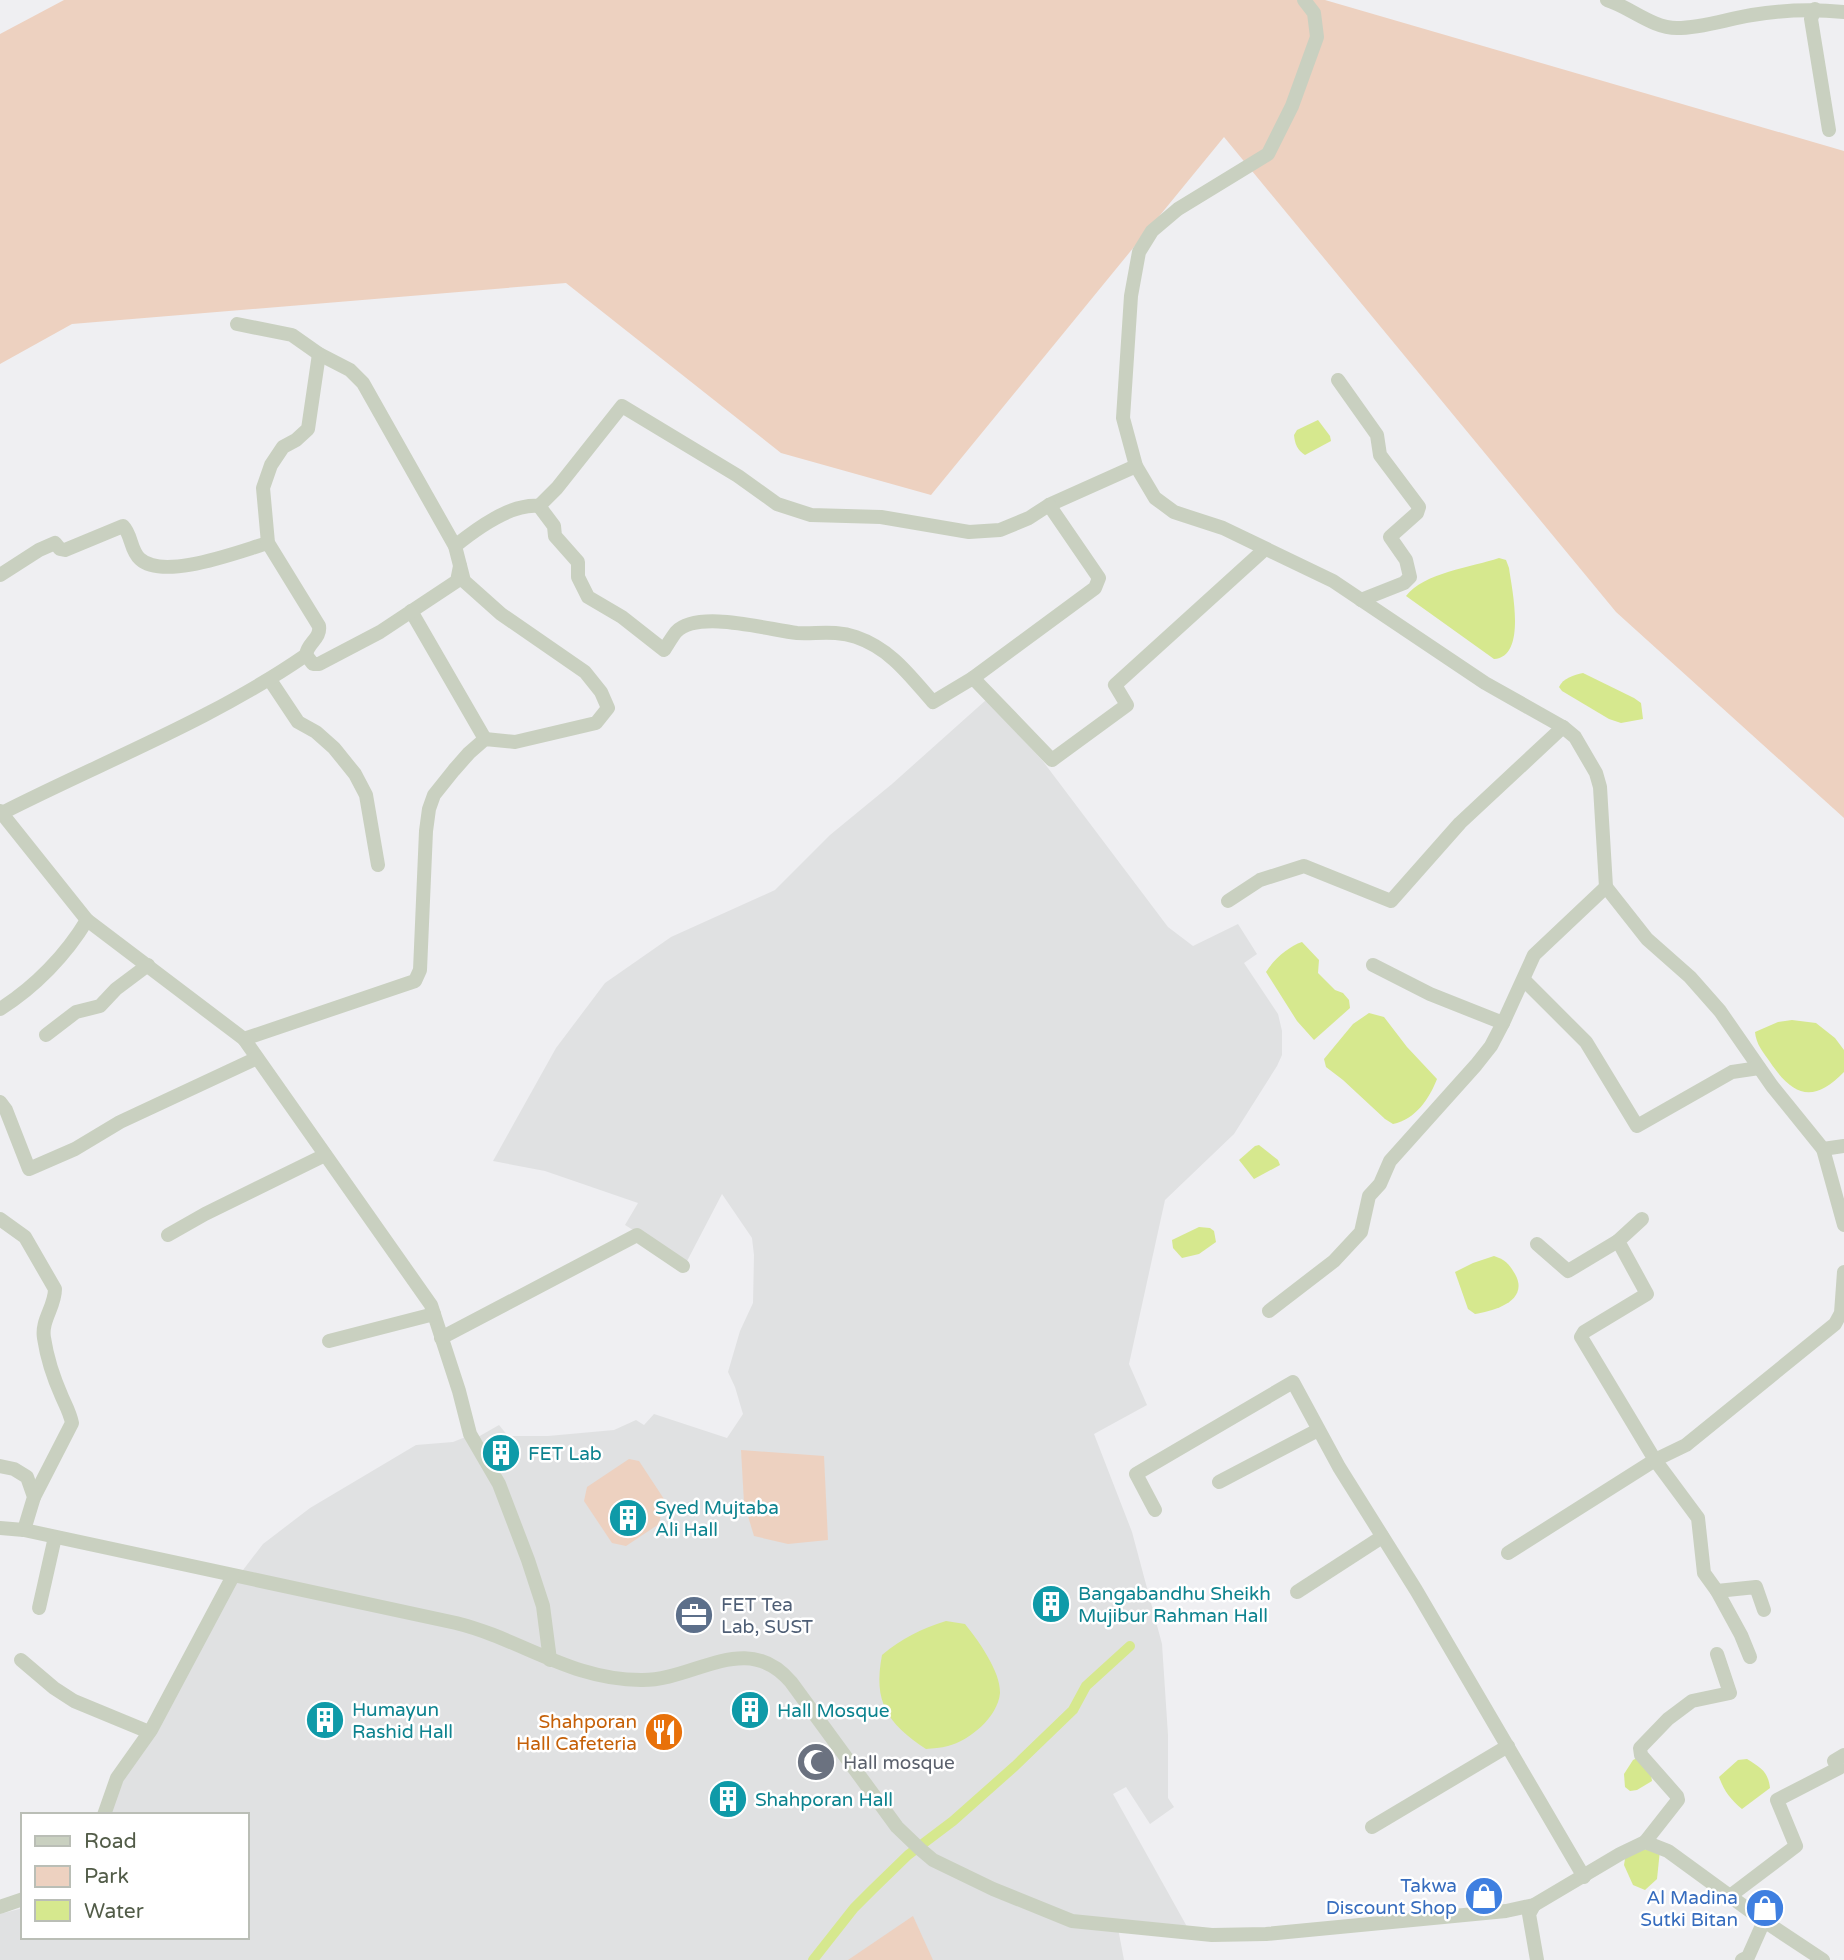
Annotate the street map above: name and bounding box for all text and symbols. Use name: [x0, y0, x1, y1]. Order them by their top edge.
building icon: FET Lab: [480, 1432, 522, 1474]
place label: FET Lab: [528, 1443, 602, 1465]
building icon: Syed Mujtaba Ali Hall: [607, 1497, 649, 1539]
place label: Syed Mujtaba Ali Hall: [655, 1497, 779, 1541]
building icon: Bangabandhu Sheikh Mujibur Rahman Hall: [1030, 1583, 1072, 1625]
place label: Bangabandhu Sheikh Mujibur Rahman Hall: [1078, 1583, 1271, 1627]
office icon: FET Tea Lab, SUST: [673, 1594, 715, 1636]
place label: FET Tea Lab, SUST: [721, 1594, 813, 1638]
building icon: Hall Mosque: [729, 1689, 771, 1731]
building icon: Humayun Rashid Hall: [304, 1699, 346, 1741]
place label: Humayun Rashid Hall: [352, 1699, 453, 1743]
place label: Hall Mosque: [777, 1700, 890, 1722]
place label: Shahporan Hall Cafeteria: [516, 1711, 637, 1755]
restaurant icon: Shahporan Hall Cafeteria: [643, 1711, 685, 1753]
mosque icon: Hall mosque: [795, 1741, 837, 1783]
place label: Hall mosque: [843, 1752, 955, 1774]
building icon: Shahporan Hall: [707, 1778, 749, 1820]
place label: Shahporan Hall: [755, 1789, 893, 1811]
legend: [21, 1813, 248, 1939]
text: Road: [84, 1829, 137, 1854]
text: Park: [84, 1864, 129, 1889]
place label: Takwa Discount Shop: [1326, 1875, 1457, 1919]
shop icon: Takwa Discount Shop: [1463, 1875, 1505, 1917]
place label: Al Madina Sutki Bitan: [1640, 1887, 1738, 1931]
shop icon: Al Madina Sutki Bitan: [1744, 1887, 1786, 1929]
text: Water: [84, 1899, 144, 1924]

